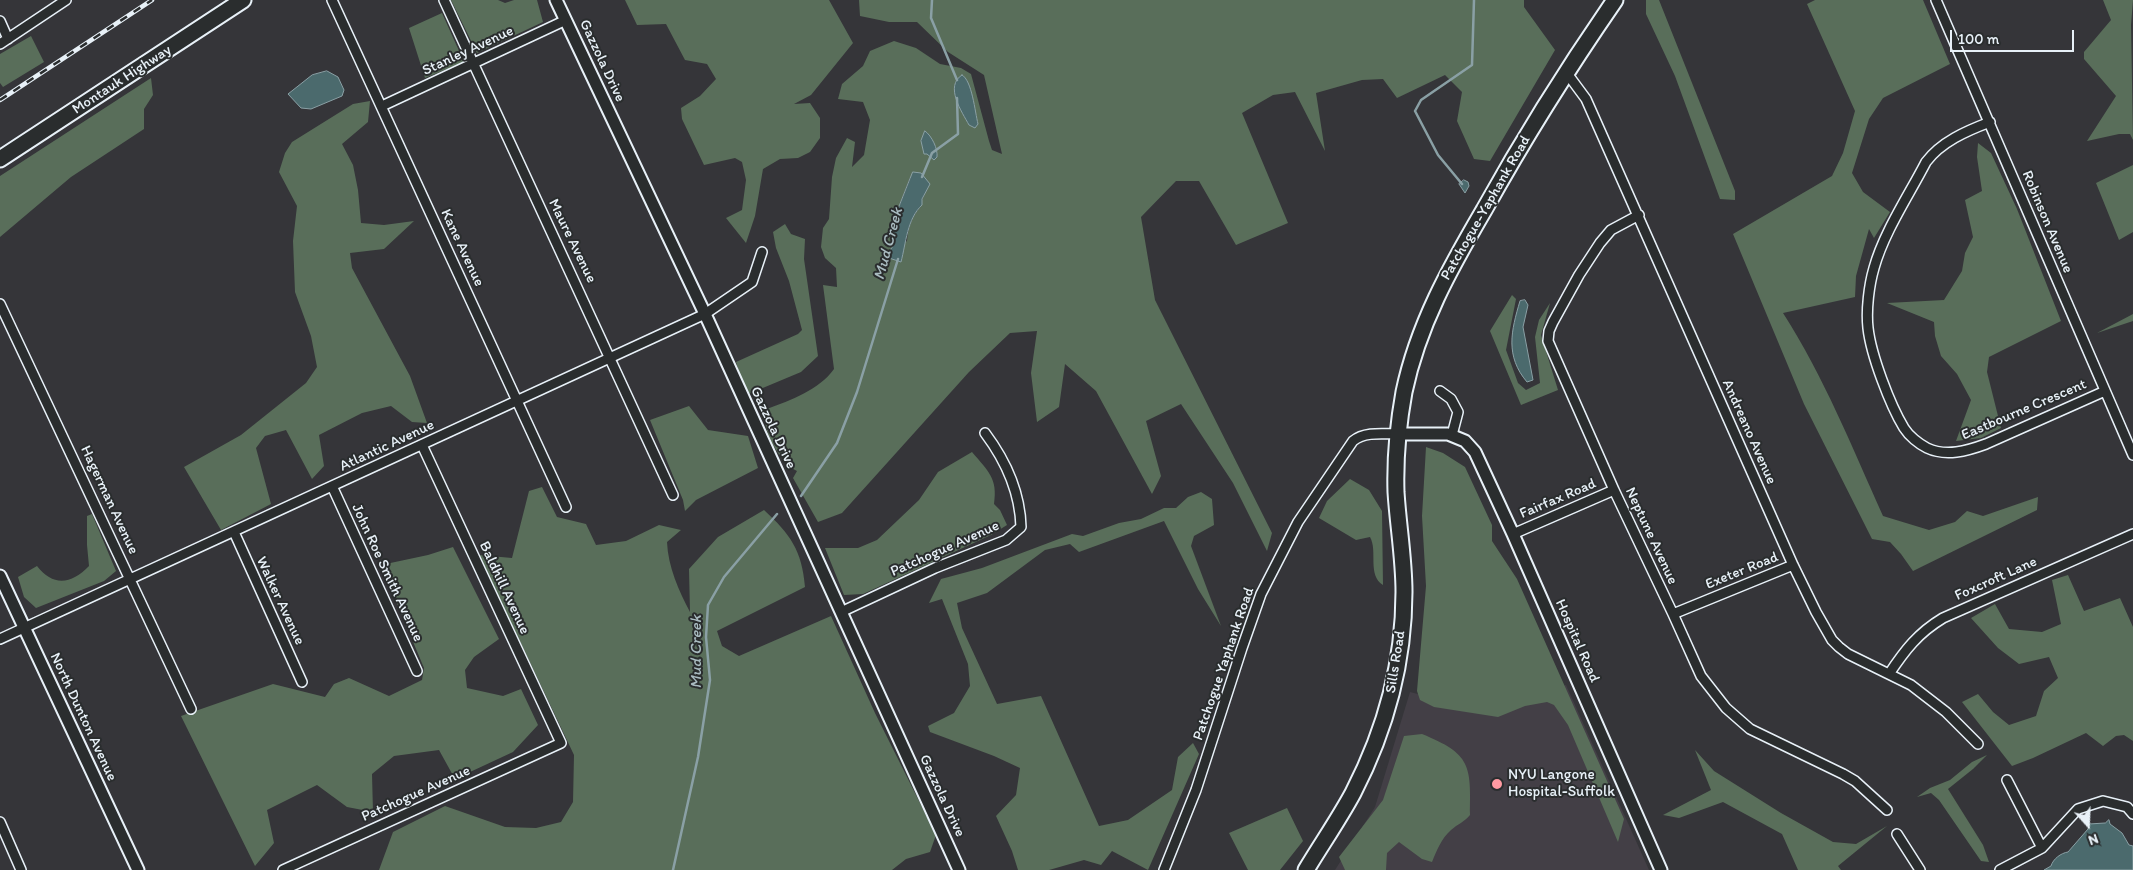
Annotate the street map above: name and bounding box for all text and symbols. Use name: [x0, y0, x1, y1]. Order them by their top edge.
street label: Gazzola Drive: [575, 17, 629, 105]
scale bar: [1953, 20, 2077, 52]
street label: Stanley Avenue: [420, 22, 516, 80]
text: 100 m: [1958, 30, 1999, 48]
street label: Montauk Highway: [69, 41, 175, 119]
street label: Patchogue-Yaphank Road: [1437, 132, 1535, 284]
street label: Robinson Avenue: [2017, 168, 2077, 276]
street label: Maure Avenue: [544, 196, 600, 286]
street label: Kane Avenue: [436, 206, 488, 290]
water label: Mud Creek: [870, 206, 908, 282]
street label: Eastbourne Crescent: [1959, 375, 2089, 445]
street label: Andreano Avenue: [1718, 377, 1780, 487]
street label: Gazzola Drive: [746, 384, 800, 472]
street label: Atlantic Avenue: [337, 416, 437, 476]
street label: Hagerman Avenue: [76, 443, 142, 557]
street label: Fairfax Road: [1517, 475, 1599, 523]
street label: Neptune Avenue: [1621, 485, 1681, 587]
street label: John Roe Smith Avenue: [347, 501, 427, 645]
street label: Patchogue Avenue: [888, 517, 1002, 581]
street label: Baldhill Avenue: [475, 539, 533, 637]
street label: Exeter Road: [1703, 548, 1781, 594]
street label: Foxcroft Lane: [1952, 553, 2040, 605]
street label: Walker Avenue: [252, 554, 308, 648]
street label: Patchogue Yaphank Road: [1189, 585, 1259, 743]
street label: Hospital Road: [1551, 597, 1603, 685]
water label: Mud Creek: [687, 615, 707, 689]
street label: Sills Road: [1382, 629, 1410, 695]
street label: North Dunton Avenue: [45, 650, 121, 784]
street label: Gazzola Drive: [915, 752, 969, 840]
street label: Patchogue Avenue: [359, 762, 473, 826]
place label: NYU Langone Hospital-Suffolk: [1508, 766, 1615, 801]
marker: NYU Langone Hospital-Suffolk: [1490, 777, 1504, 791]
north arrow: [2063, 800, 2113, 850]
text: N: [2086, 830, 2101, 849]

